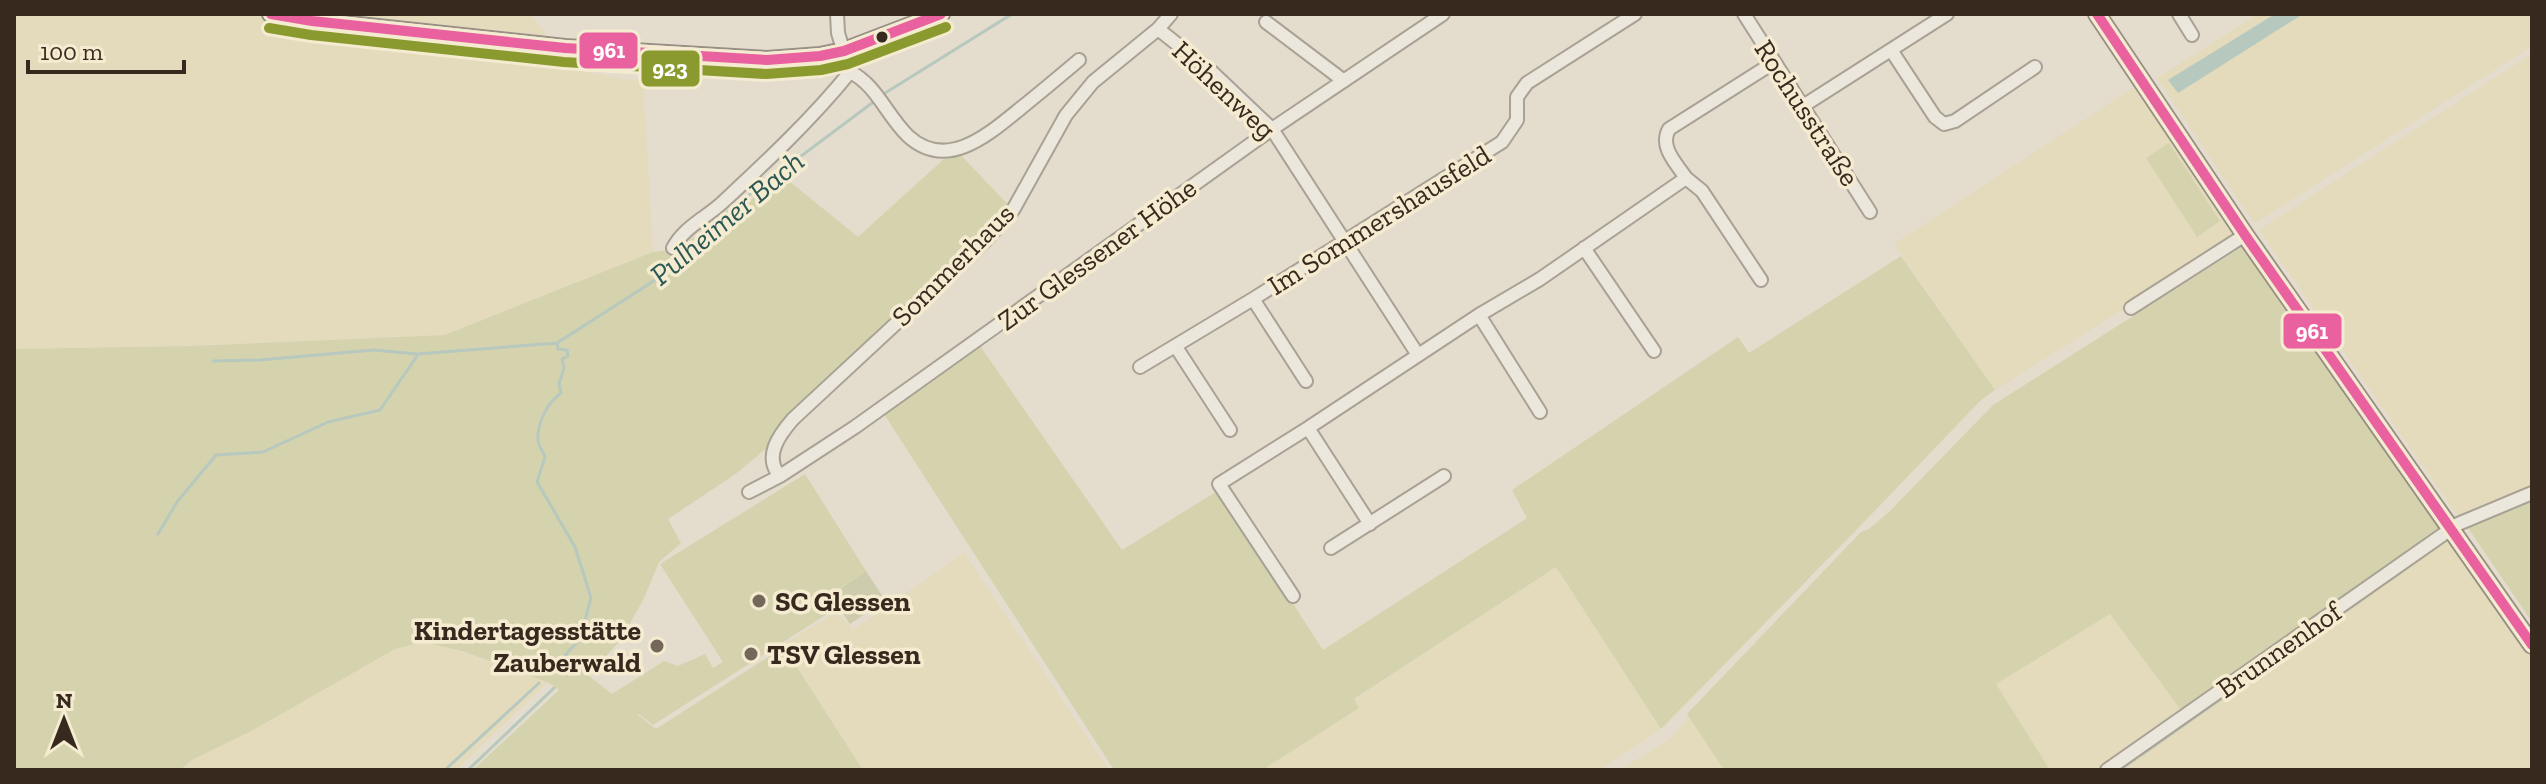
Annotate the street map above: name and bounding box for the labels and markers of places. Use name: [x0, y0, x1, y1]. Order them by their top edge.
unlabelled marker: [874, 29, 890, 45]
place label: SC Glessen: [775, 585, 911, 618]
marker: SC Glessen: [750, 592, 768, 610]
place label: Kindertagesstätte Zauberwald: [414, 614, 641, 679]
marker: Kindertagesstätte Zauberwald: [648, 637, 666, 655]
place label: TSV Glessen: [767, 638, 921, 671]
marker: TSV Glessen: [742, 645, 760, 663]

